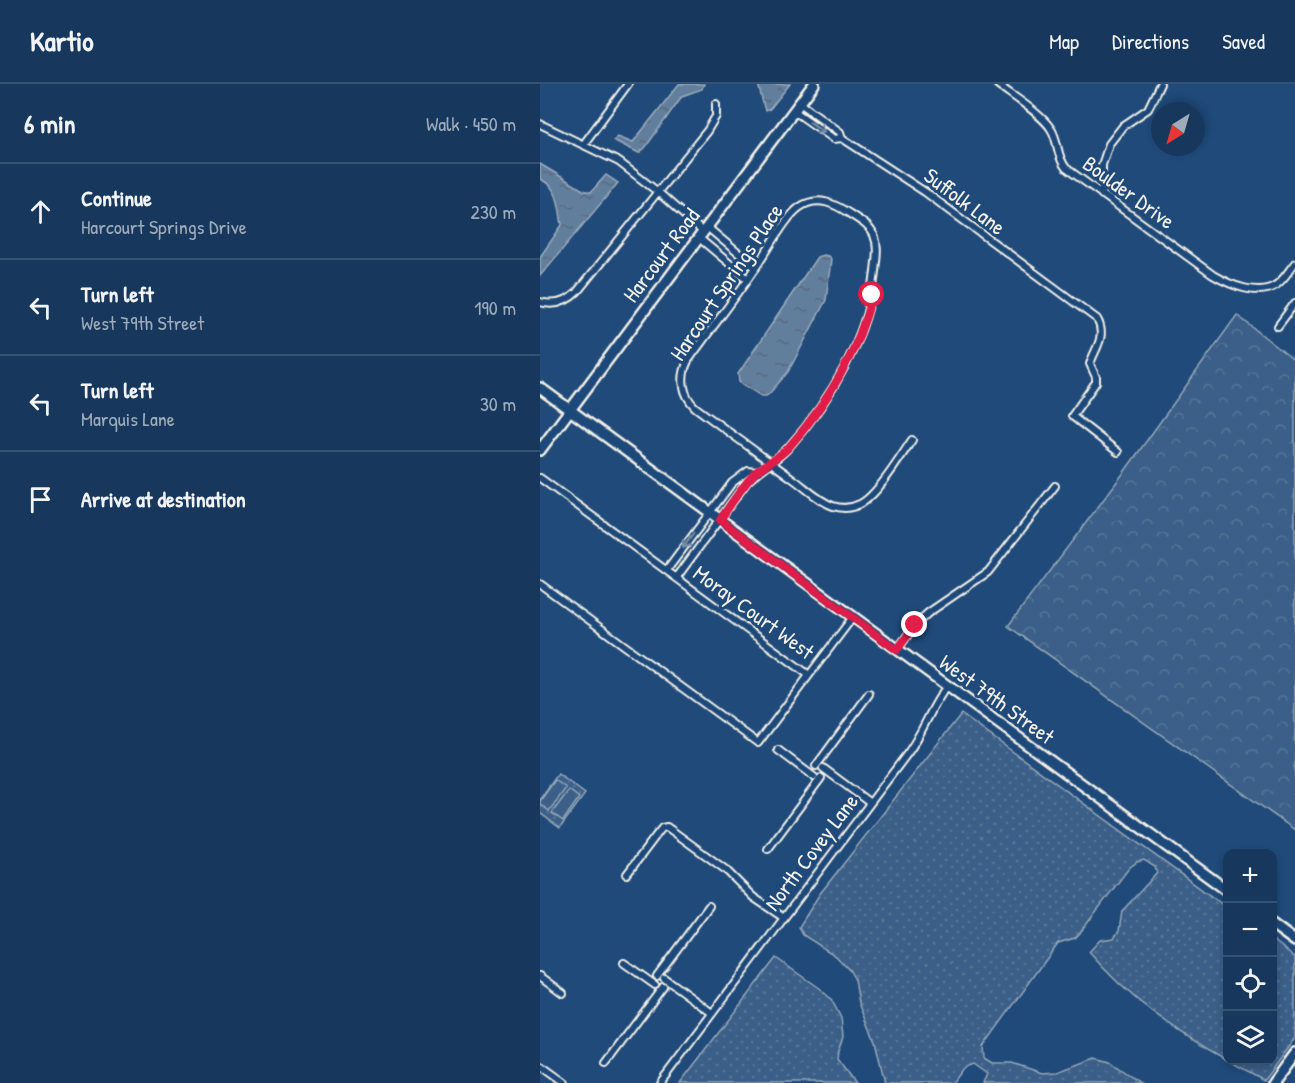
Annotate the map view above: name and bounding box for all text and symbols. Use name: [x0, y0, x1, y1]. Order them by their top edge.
text: Kartio: [30, 22, 94, 60]
text: Map: [1049, 27, 1079, 56]
text: Directions: [1112, 27, 1189, 56]
text: Saved: [1222, 27, 1265, 56]
north arrow: [1151, 102, 1205, 156]
text: 6 min: [24, 106, 76, 141]
text: Walk · 450 m: [426, 110, 516, 137]
one-way arrow: [809, 121, 825, 133]
street label: Boulder Drive: [1077, 148, 1181, 236]
street label: Suffolk Lane: [918, 160, 1012, 242]
text: Continue: [81, 183, 152, 213]
icon: ahead: [24, 195, 57, 228]
street label: Harcourt Springs Place: [662, 197, 790, 366]
text: 230 m: [471, 198, 516, 225]
street label: Harcourt Road: [616, 201, 707, 308]
text: Harcourt Springs Drive: [81, 213, 247, 240]
text: Turn left: [81, 279, 154, 309]
route start: [858, 281, 884, 307]
icon: left: [24, 291, 57, 324]
text: 190 m: [474, 294, 516, 321]
text: West 79th Street: [81, 309, 204, 336]
text: Turn left: [81, 375, 154, 405]
icon: left: [24, 387, 57, 420]
text: 30 m: [480, 390, 516, 417]
text: Marquis Lane: [81, 405, 175, 432]
icon: arrive: [24, 483, 57, 516]
text: Arrive at destination: [81, 484, 246, 514]
one-way arrow: [682, 533, 695, 549]
street label: Moray Court West: [688, 558, 821, 666]
route end: [901, 611, 927, 637]
street label: West 79th Street: [933, 647, 1061, 751]
street label: North Covey Lane: [757, 787, 865, 917]
map controls: [1223, 849, 1277, 1065]
button: +: [1223, 849, 1277, 903]
button: −: [1223, 903, 1277, 957]
button: locate: [1223, 957, 1277, 1011]
button: layers: [1223, 1011, 1277, 1065]

